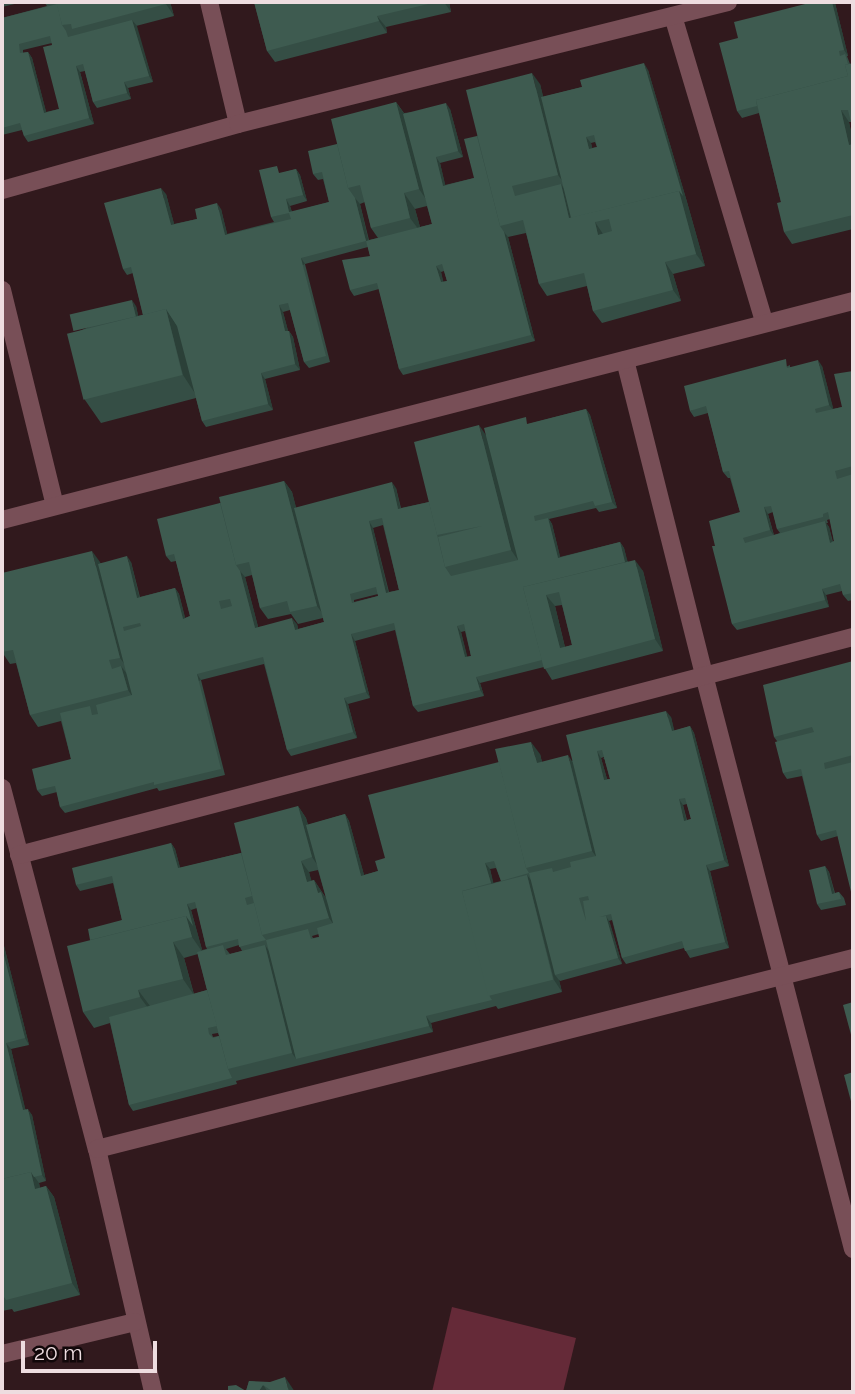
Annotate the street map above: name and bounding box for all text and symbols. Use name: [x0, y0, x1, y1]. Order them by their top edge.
scale bar: [24, 1328, 161, 1372]
text: 20 m: [34, 1340, 82, 1365]

